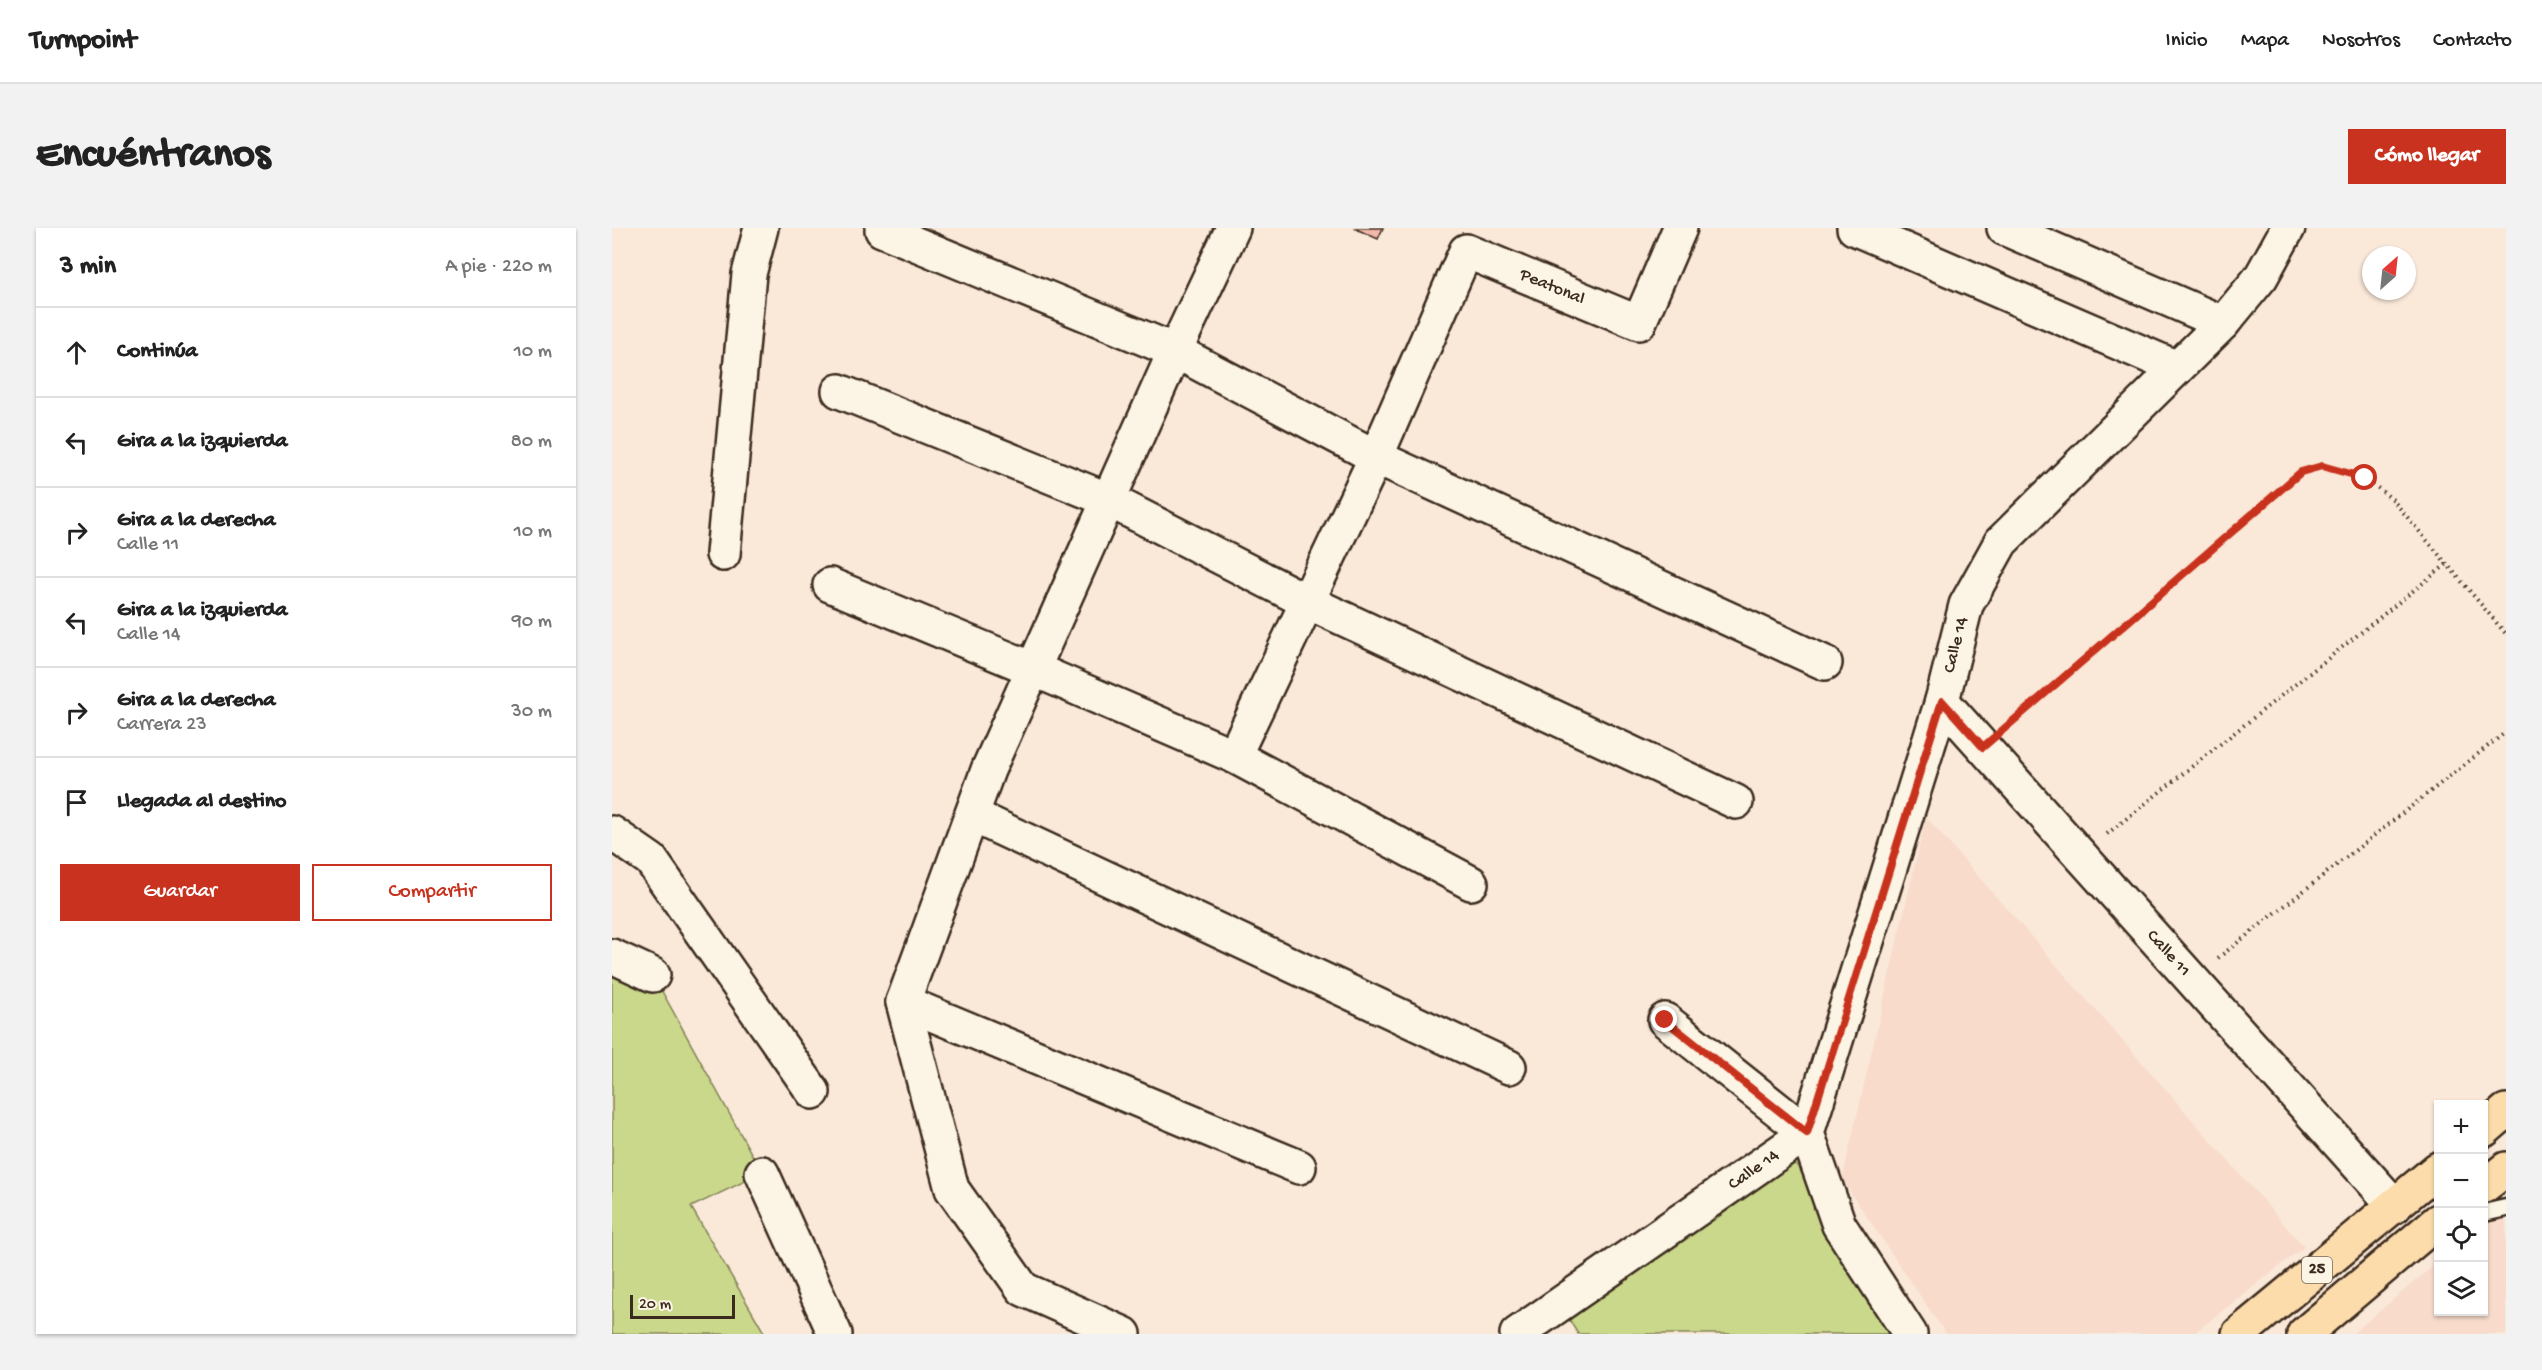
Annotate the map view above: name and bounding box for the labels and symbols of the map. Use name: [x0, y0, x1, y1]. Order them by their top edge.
north arrow: [2362, 246, 2416, 300]
street label: Peatonal: [1516, 264, 1588, 310]
route start: [2351, 464, 2377, 490]
street label: Calle 14: [1939, 614, 1973, 675]
street label: Calle 11: [2142, 926, 2195, 981]
route end: [1651, 1006, 1677, 1032]
street label: Calle 14: [1724, 1145, 1784, 1195]
road number: 25: [2302, 1257, 2332, 1283]
scale bar: [630, 1292, 735, 1320]

